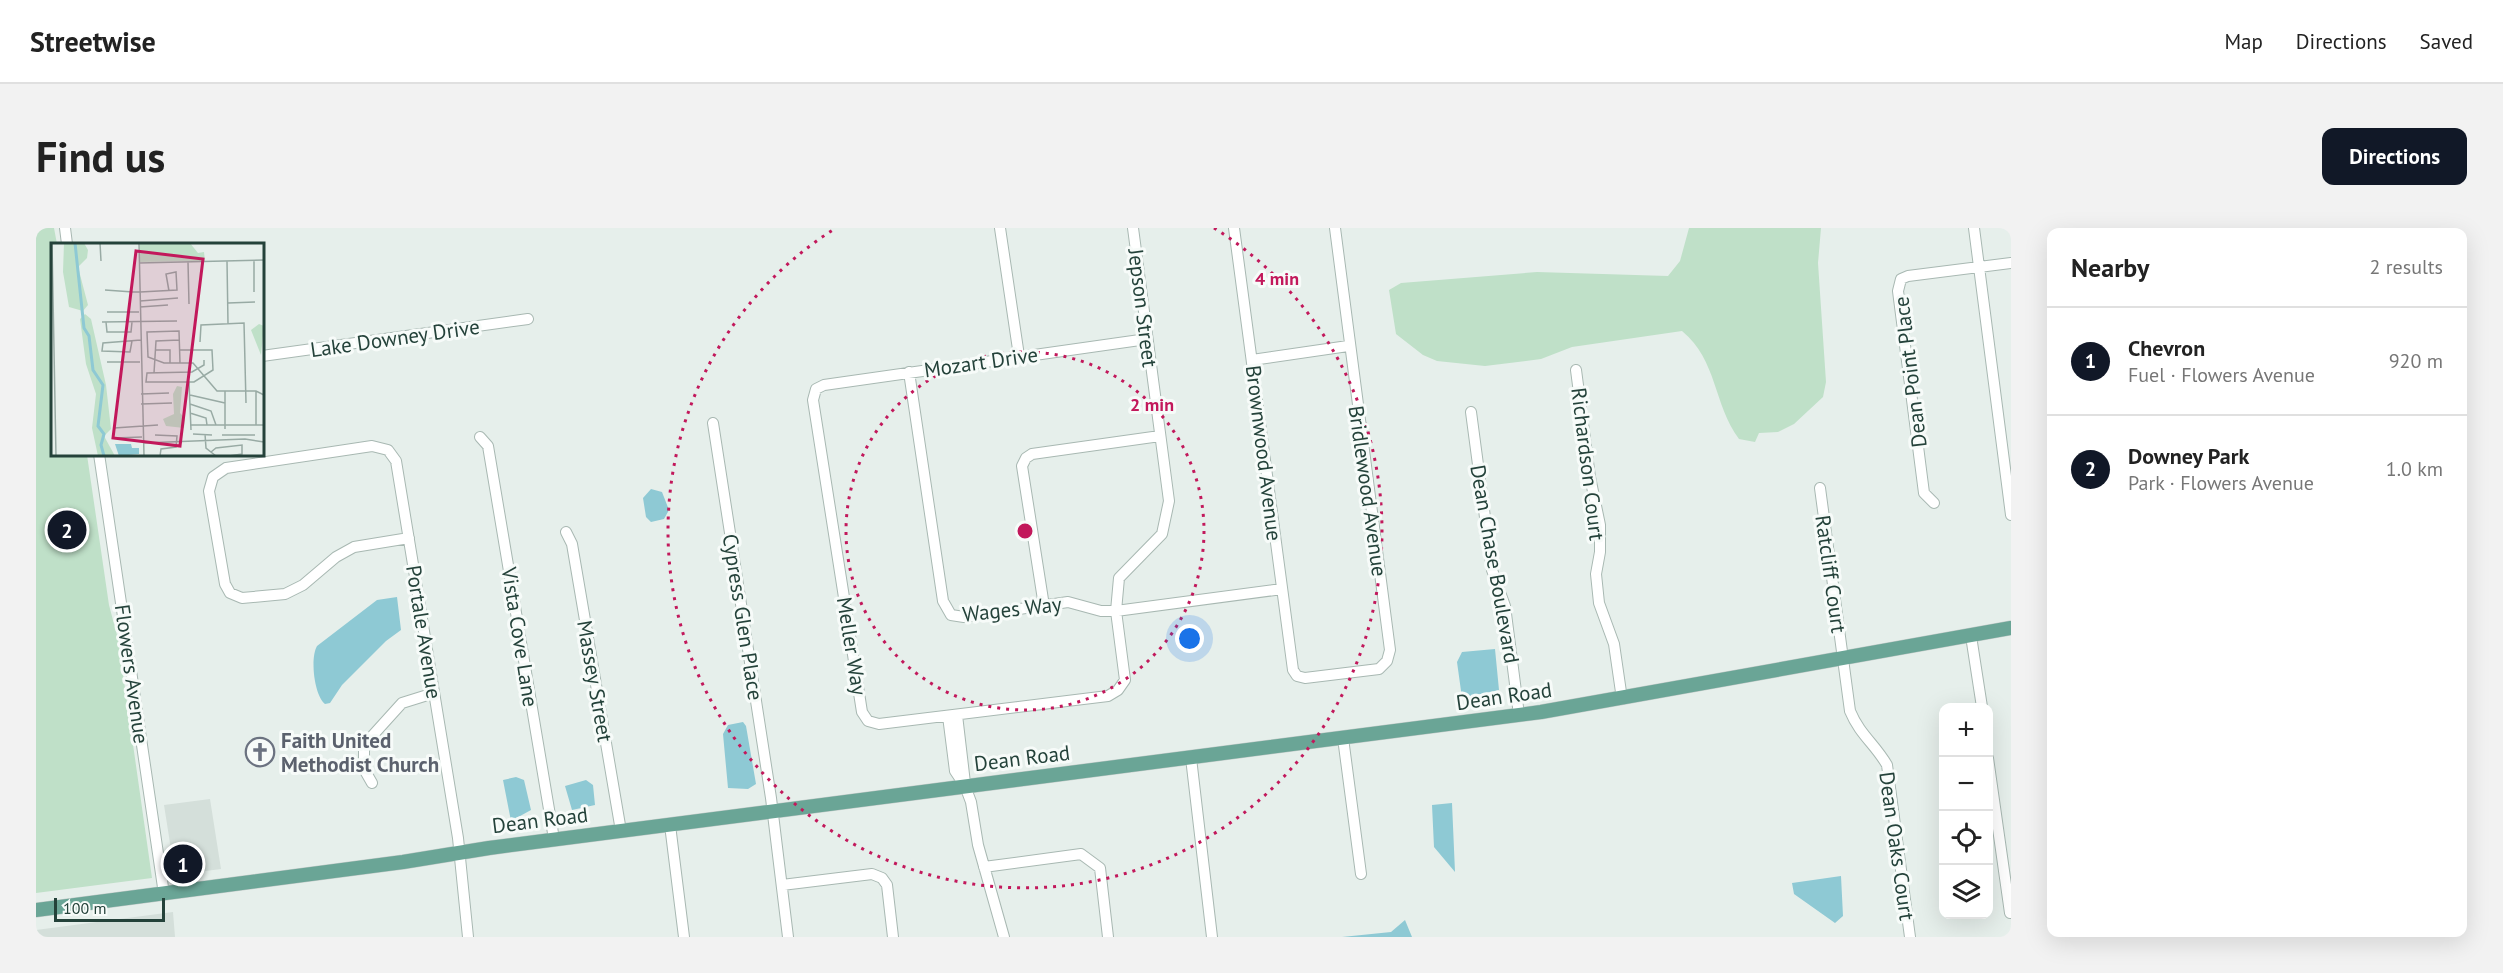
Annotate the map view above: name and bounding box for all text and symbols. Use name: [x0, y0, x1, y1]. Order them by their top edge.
text: Streetwise: [30, 23, 156, 60]
text: Map: [2224, 28, 2263, 55]
text: Directions: [2296, 28, 2387, 55]
text: Saved: [2420, 28, 2473, 55]
button: Directions: [2322, 128, 2467, 185]
text: Find us: [36, 129, 165, 184]
inset map: [51, 243, 264, 456]
street label: Jepson Street: [1122, 246, 1164, 369]
text: Nearby: [2071, 251, 2149, 284]
text: 2 results: [2370, 254, 2443, 280]
text: 4 min: [1255, 267, 1299, 290]
street label: Dean Point Place: [1887, 295, 1933, 449]
street label: Lake Downey Drive: [309, 313, 481, 363]
text: Chevron: [2128, 334, 2205, 362]
street label: Mozart Drive: [922, 341, 1040, 383]
text: 1: [2085, 348, 2096, 374]
text: 920 m: [2389, 348, 2443, 374]
text: Fuel · Flowers Avenue: [2128, 362, 2315, 388]
street label: Brownwood Avenue: [1240, 364, 1288, 542]
street label: Richardson Court: [1565, 386, 1611, 542]
text: 2 min: [1130, 393, 1174, 416]
street label: Bridlewood Avenue: [1343, 404, 1393, 578]
text: Downey Park: [2128, 442, 2249, 470]
text: 2: [2085, 456, 2096, 482]
text: 1.0 km: [2386, 456, 2443, 482]
street label: Dean Chase Boulevard: [1464, 463, 1526, 665]
text: Park · Flowers Avenue: [2128, 470, 2314, 496]
pin: 2: [48, 508, 87, 552]
street label: Ratcliff Court: [1809, 513, 1853, 635]
centre of rings: [1015, 521, 1035, 541]
street label: Cypress Glen Place: [717, 532, 769, 702]
street label: Portale Avenue: [400, 563, 448, 701]
street label: Vista Cove Lane: [495, 564, 544, 709]
street label: Wages Way: [961, 590, 1063, 628]
street label: Meller Way: [831, 595, 873, 697]
street label: Flowers Avenue: [109, 603, 155, 745]
street label: Massey Street: [571, 618, 619, 744]
your location: [1175, 624, 1204, 653]
street label: Dean Road: [1454, 676, 1554, 716]
map controls: [1939, 703, 1993, 919]
button: +: [1939, 703, 1993, 757]
place label: Faith United Methodist Church: [281, 727, 439, 778]
church icon: Faith United Methodist Church: [244, 736, 276, 768]
street label: Dean Road: [973, 739, 1071, 777]
button: −: [1939, 757, 1993, 811]
street label: Dean Oaks Court: [1873, 770, 1921, 922]
street label: Dean Road: [491, 801, 589, 839]
button: locate: [1939, 811, 1993, 865]
pin: 1: [164, 842, 202, 886]
button: layers: [1939, 865, 1993, 919]
scale bar: [54, 895, 165, 922]
text: 100 m: [63, 898, 106, 918]

